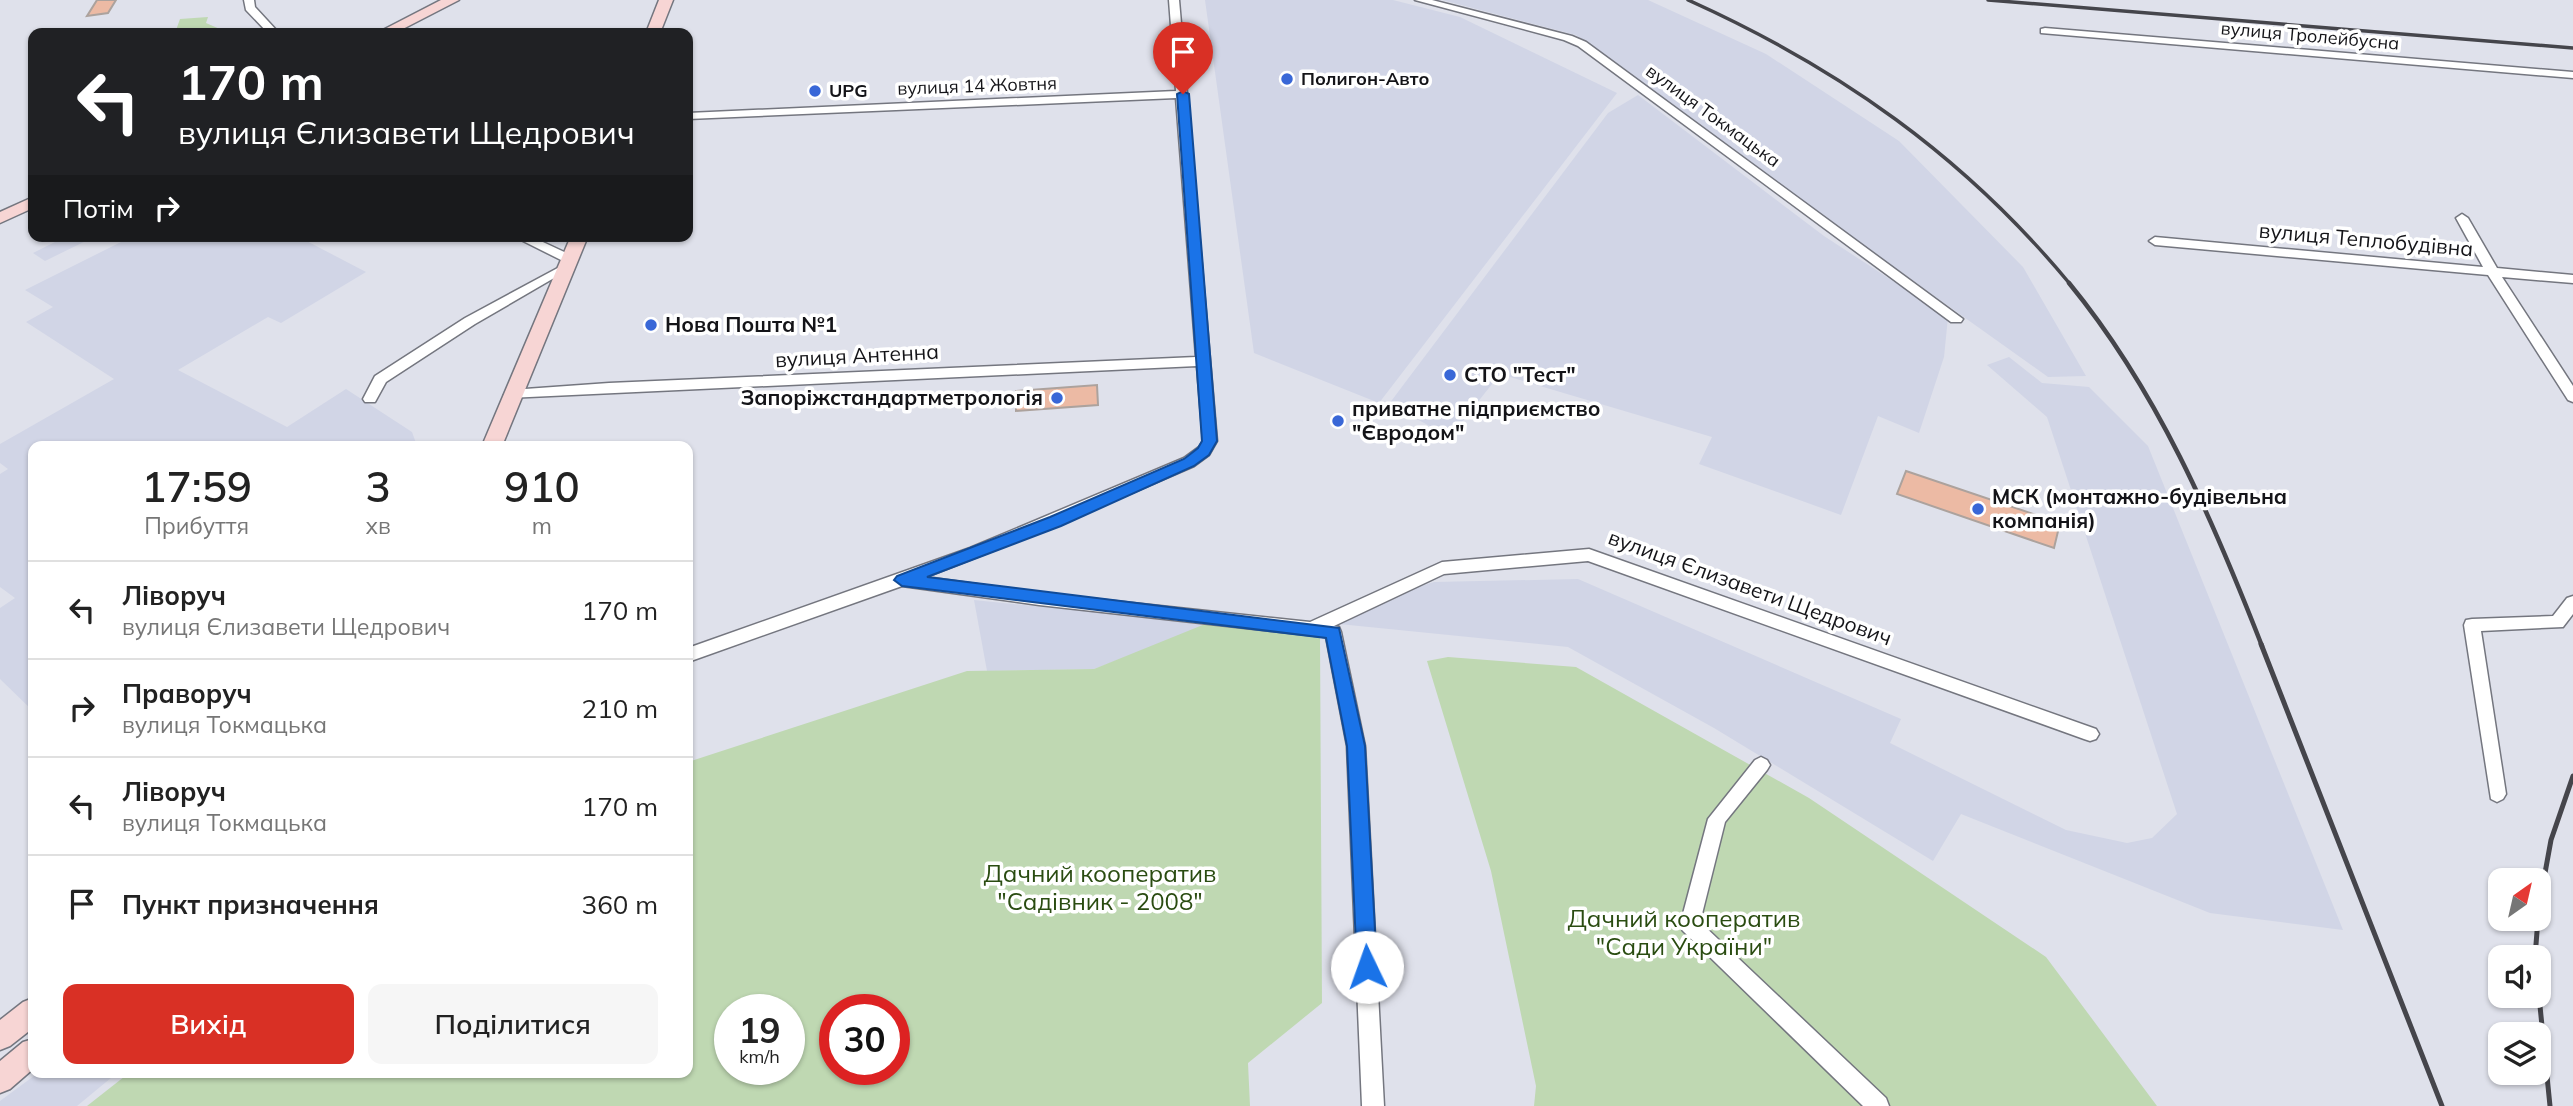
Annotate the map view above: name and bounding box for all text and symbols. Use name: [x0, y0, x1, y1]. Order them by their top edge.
street label: вулиця Тролейбусна: [2220, 16, 2400, 55]
pin: [1153, 22, 1213, 94]
icon: arrive: [1164, 33, 1202, 71]
text: 170 m: [178, 51, 324, 112]
icon: left: [63, 56, 154, 147]
street label: вулиця Токмацька: [1642, 59, 1785, 172]
place label: Полигон-Авто: [1301, 67, 1429, 90]
street label: вулиця 14 Жовтня: [897, 71, 1057, 100]
marker: Полигон-Авто: [1279, 71, 1295, 87]
place label: UPG: [829, 79, 868, 102]
marker: UPG: [807, 83, 823, 99]
text: вулиця Єлизавети Щедрович: [178, 112, 635, 152]
icon: right: [148, 189, 186, 227]
text: Потім: [63, 192, 134, 225]
street label: вулиця Теплобудівна: [2258, 217, 2474, 261]
place label: Нова Пошта №1: [665, 311, 837, 337]
marker: Нова Пошта №1: [643, 317, 659, 333]
street label: вулиця Антенна: [774, 338, 940, 372]
place label: СТО "Тест": [1464, 361, 1576, 387]
marker: СТО "Тест": [1442, 367, 1458, 383]
place label: Запоріжстандартметрологія: [741, 384, 1043, 410]
marker: Запоріжстандартметрологія: [1049, 390, 1065, 406]
place label: приватне підприємство "Євродом": [1352, 395, 1600, 445]
marker: приватне підприємство "Євродом": [1330, 413, 1346, 429]
text: 17:59: [141, 460, 252, 513]
text: 3: [365, 460, 391, 513]
text: 910: [504, 460, 580, 513]
place label: МСК (монтажно-будівельна компанія): [1992, 483, 2287, 533]
marker: МСК (монтажно-будівельна компанія): [1970, 501, 1986, 517]
text: Прибуття: [144, 511, 249, 540]
text: хв: [365, 511, 391, 540]
text: m: [532, 511, 552, 540]
street label: вулиця Єлизавети Щедрович: [1605, 524, 1896, 651]
text: Ліворуч: [122, 579, 226, 612]
icon: left: [63, 591, 101, 629]
text: 170 m: [582, 594, 658, 627]
text: вулиця Єлизавети Щедрович: [122, 612, 450, 641]
text: Праворуч: [122, 677, 252, 710]
icon: right: [63, 689, 101, 727]
text: 210 m: [582, 692, 658, 725]
text: вулиця Токмацька: [122, 710, 327, 739]
text: Ліворуч: [122, 775, 226, 808]
icon: left: [63, 787, 101, 825]
text: 170 m: [582, 790, 658, 823]
text: вулиця Токмацька: [122, 808, 327, 837]
park label: Дачний кооператив "Садівник - 2008": [984, 858, 1216, 916]
north arrow: [2488, 868, 2552, 931]
map controls: [2488, 868, 2551, 1085]
icon: arrive: [63, 885, 101, 923]
text: Пункт призначення: [122, 888, 379, 921]
text: 360 m: [582, 888, 658, 921]
park label: Дачний кооператив "Сади України": [1568, 903, 1800, 961]
position arrow: [1330, 930, 1404, 1004]
button: sound: [2488, 945, 2551, 1008]
button: Вихід: [63, 984, 354, 1064]
button: Поділитися: [368, 984, 658, 1064]
speed limit sign: 30: [819, 994, 910, 1085]
text: 19: [738, 1008, 781, 1052]
button: layers: [2488, 1022, 2551, 1085]
text: km/h: [739, 1045, 780, 1068]

